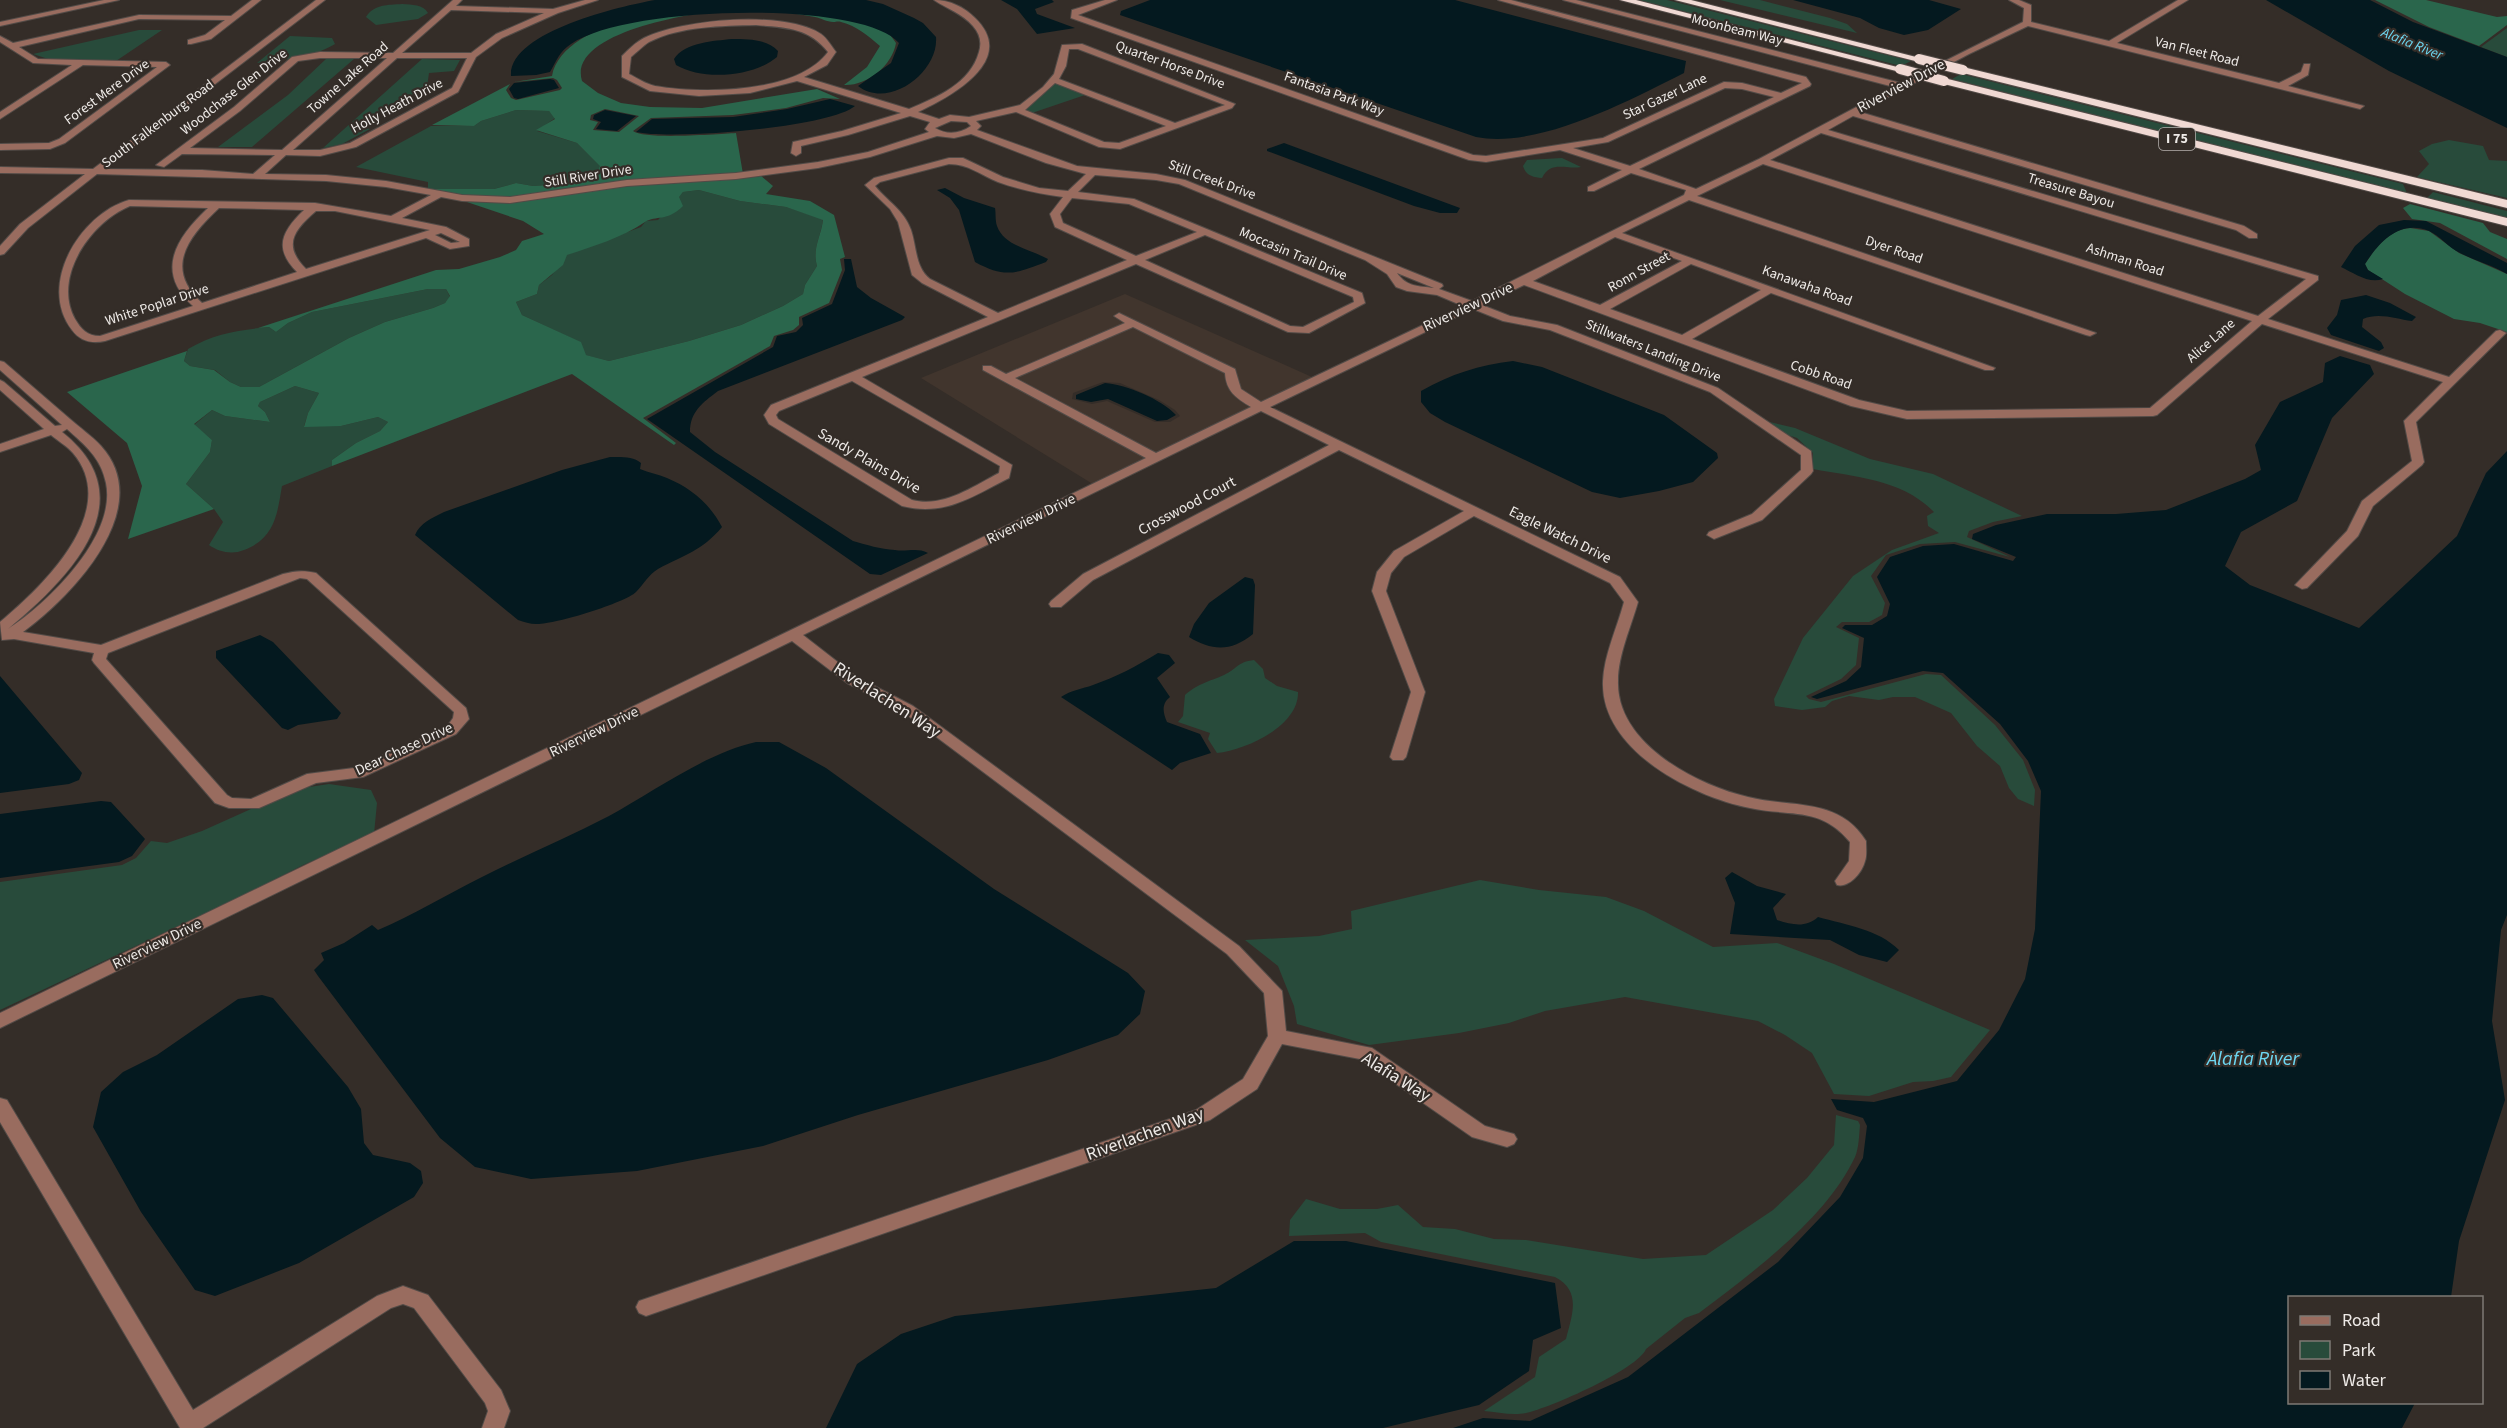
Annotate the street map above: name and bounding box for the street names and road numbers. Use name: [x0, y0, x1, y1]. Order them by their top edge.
street label: Moonbeam Way: [1689, 9, 1785, 51]
street label: Van Fleet Road: [2153, 32, 2241, 72]
street label: Quarter Horse Drive: [1112, 36, 1228, 94]
street label: Towne Lake Road: [303, 37, 393, 119]
street label: Woodchase Glen Drive: [176, 44, 292, 140]
street label: Forest Mere Drive: [60, 54, 154, 130]
street label: Riverview Drive: [1853, 54, 1949, 118]
street label: Fantasia Park Way: [1281, 67, 1387, 122]
street label: Star Gazer Lane: [1620, 69, 1710, 125]
street label: Holly Heath Drive: [348, 73, 447, 139]
street label: South Falkenburg Road: [98, 75, 218, 173]
road number: I 75: [2159, 128, 2195, 150]
street label: Still Creek Drive: [1165, 155, 1259, 205]
street label: Still River Drive: [543, 159, 633, 193]
street label: Treasure Bayou: [2025, 168, 2117, 214]
street label: Moccasin Trail Drive: [1236, 222, 1350, 286]
street label: Dyer Road: [1862, 231, 1926, 269]
street label: Ashman Road: [2084, 238, 2166, 282]
street label: Ronn Street: [1604, 246, 1674, 297]
street label: Kanawaha Road: [1759, 260, 1855, 312]
street label: Riverview Drive: [1420, 277, 1516, 337]
street label: White Poplar Drive: [103, 279, 211, 331]
street label: Alice Lane: [2182, 314, 2240, 368]
street label: Stillwaters Landing Drive: [1582, 315, 1724, 387]
street label: Cobb Road: [1788, 355, 1854, 395]
street label: Sandy Plains Drive: [814, 423, 924, 499]
street label: Crosswood Court: [1135, 471, 1239, 541]
street label: Riverview Drive: [983, 488, 1079, 550]
street label: Eagle Watch Drive: [1505, 501, 1615, 569]
street label: Riverlachen Way: [828, 656, 946, 744]
street label: Riverview Drive: [546, 701, 642, 763]
street label: Dear Chase Drive: [352, 717, 456, 781]
street label: Riverview Drive: [109, 913, 205, 975]
street label: Alafia Way: [1357, 1046, 1436, 1108]
street label: Riverlachen Way: [1083, 1101, 1208, 1167]

